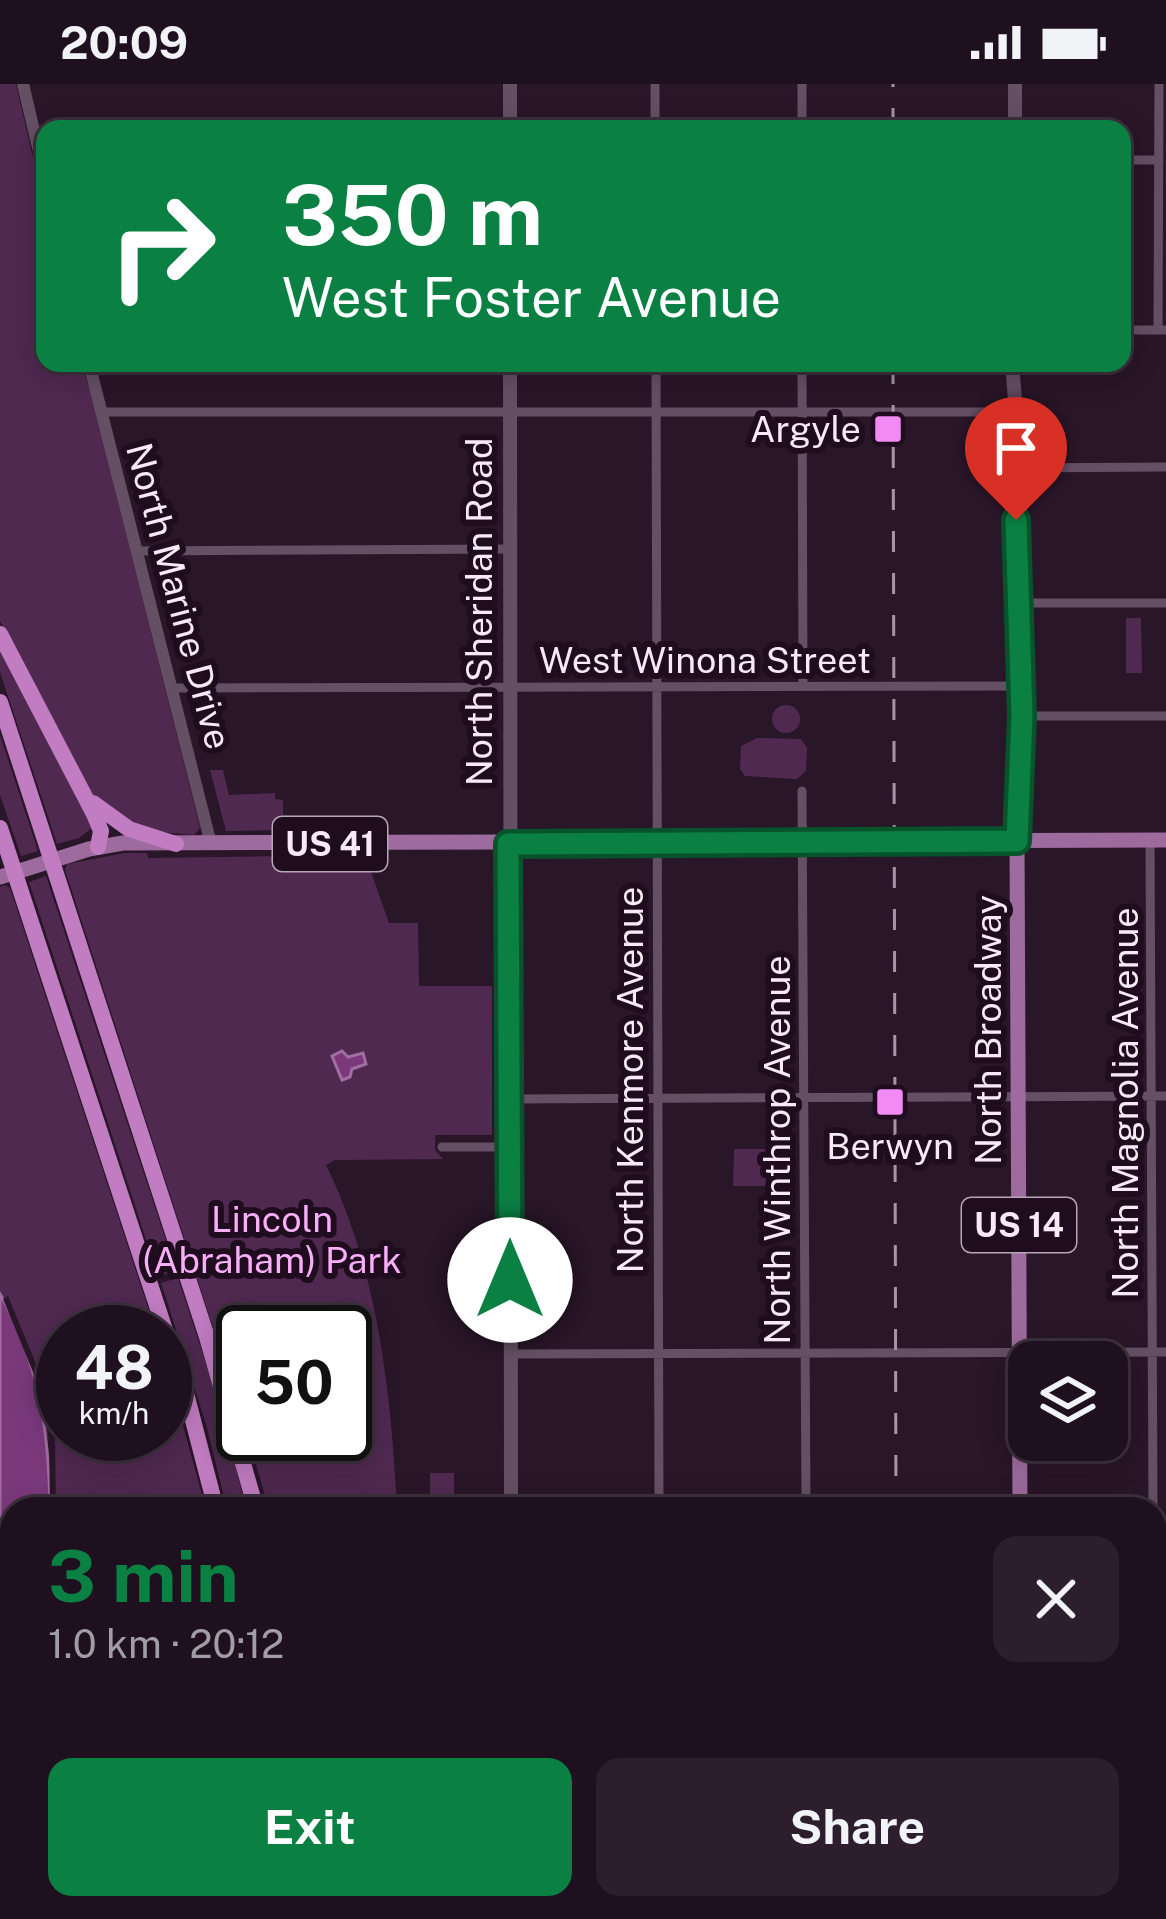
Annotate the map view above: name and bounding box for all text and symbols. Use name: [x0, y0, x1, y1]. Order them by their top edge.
text: 20:09: [60, 16, 188, 69]
text: 350 m: [282, 165, 543, 264]
icon: right: [84, 168, 240, 324]
text: West Foster Avenue: [282, 266, 781, 329]
pin: [965, 397, 1067, 520]
place label: Argyle: [750, 408, 861, 450]
marker: Argyle: [872, 413, 904, 445]
icon: arrive: [983, 415, 1049, 481]
street label: North Marine Drive: [118, 438, 240, 754]
street label: North Sheridan Road: [458, 438, 500, 786]
street label: West Winona Street: [539, 639, 871, 681]
road number: US 41: [273, 817, 387, 871]
street label: North Kenmore Avenue: [609, 887, 651, 1273]
street label: North Broadway: [967, 895, 1009, 1165]
street label: North Magnolia Avenue: [1104, 907, 1146, 1299]
street label: North Winthrop Avenue: [756, 955, 798, 1345]
marker: Berwyn: [874, 1086, 906, 1118]
place label: Berwyn: [826, 1125, 954, 1167]
park label: Lincoln (Abraham) Park: [142, 1198, 402, 1281]
road number: US 14: [962, 1198, 1076, 1252]
position arrow: [447, 1217, 573, 1343]
speed limit sign: 50: [216, 1305, 372, 1461]
text: 48: [74, 1332, 154, 1403]
map controls: [1008, 1341, 1128, 1461]
button: layers: [1008, 1341, 1128, 1461]
text: km/h: [79, 1395, 149, 1431]
text: 3 min: [48, 1534, 239, 1618]
button: close: [993, 1536, 1119, 1662]
text: 1.0 km · 20:12: [48, 1621, 284, 1667]
button: Exit: [48, 1758, 572, 1896]
button: Share: [596, 1758, 1119, 1896]

